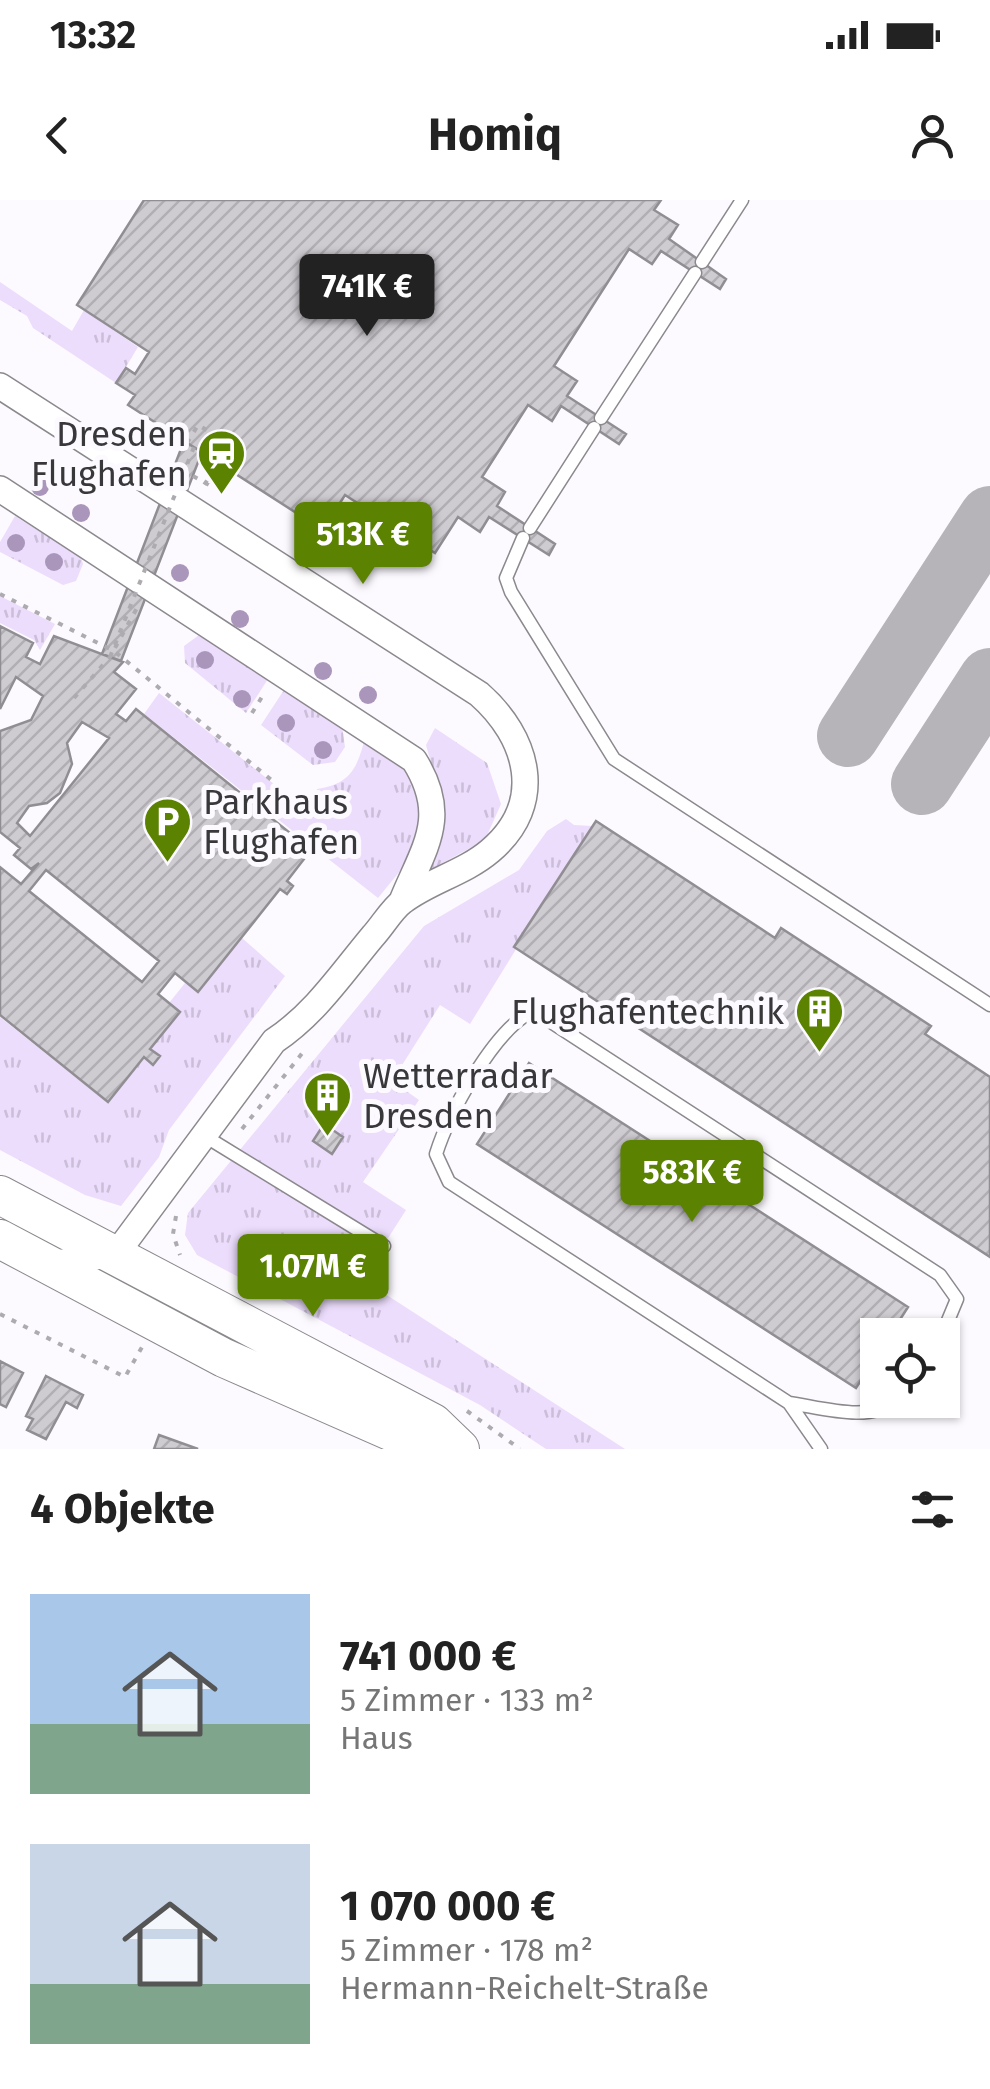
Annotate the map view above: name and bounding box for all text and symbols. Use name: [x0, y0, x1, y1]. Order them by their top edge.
text: 13:32: [50, 12, 136, 58]
icon: back: [30, 108, 85, 163]
text: Homiq: [428, 108, 562, 162]
icon: person: [905, 108, 960, 163]
pin: 741K €: [286, 254, 448, 339]
text: 741K €: [321, 267, 413, 305]
place label: Dresden Flughafen: [31, 413, 187, 495]
station icon: Dresden Flughafen: [196, 428, 248, 496]
pin: 513K €: [282, 502, 444, 587]
text: 513K €: [316, 515, 410, 553]
place label: Parkhaus Flughafen: [203, 781, 359, 863]
parking icon: Parkhaus Flughafen: [142, 796, 194, 864]
building icon: Flughafentechnik: [793, 986, 845, 1054]
place label: Flughafentechnik: [511, 991, 784, 1033]
place label: Wetterradar Dresden: [363, 1055, 553, 1137]
building icon: Wetterradar Dresden: [302, 1070, 354, 1138]
pin: 583K €: [611, 1140, 773, 1225]
text: 583K €: [642, 1153, 742, 1191]
pin: 1.07M €: [221, 1234, 405, 1319]
text: 1.07M €: [260, 1247, 366, 1285]
map controls: [860, 1318, 960, 1418]
button: locate: [860, 1318, 960, 1418]
icon: filters: [905, 1482, 960, 1537]
text: 4 Objekte: [30, 1484, 215, 1534]
text: 741 000 €: [340, 1631, 517, 1681]
icon: home: [110, 1634, 230, 1754]
text: 5 Zimmer · 133 m²: [340, 1681, 594, 1719]
text: Haus: [340, 1719, 413, 1757]
text: 1 070 000 €: [340, 1881, 555, 1931]
icon: home: [110, 1884, 230, 2004]
text: 5 Zimmer · 178 m²: [340, 1931, 593, 1969]
text: Hermann-Reichelt-Straße: [340, 1969, 709, 2007]

